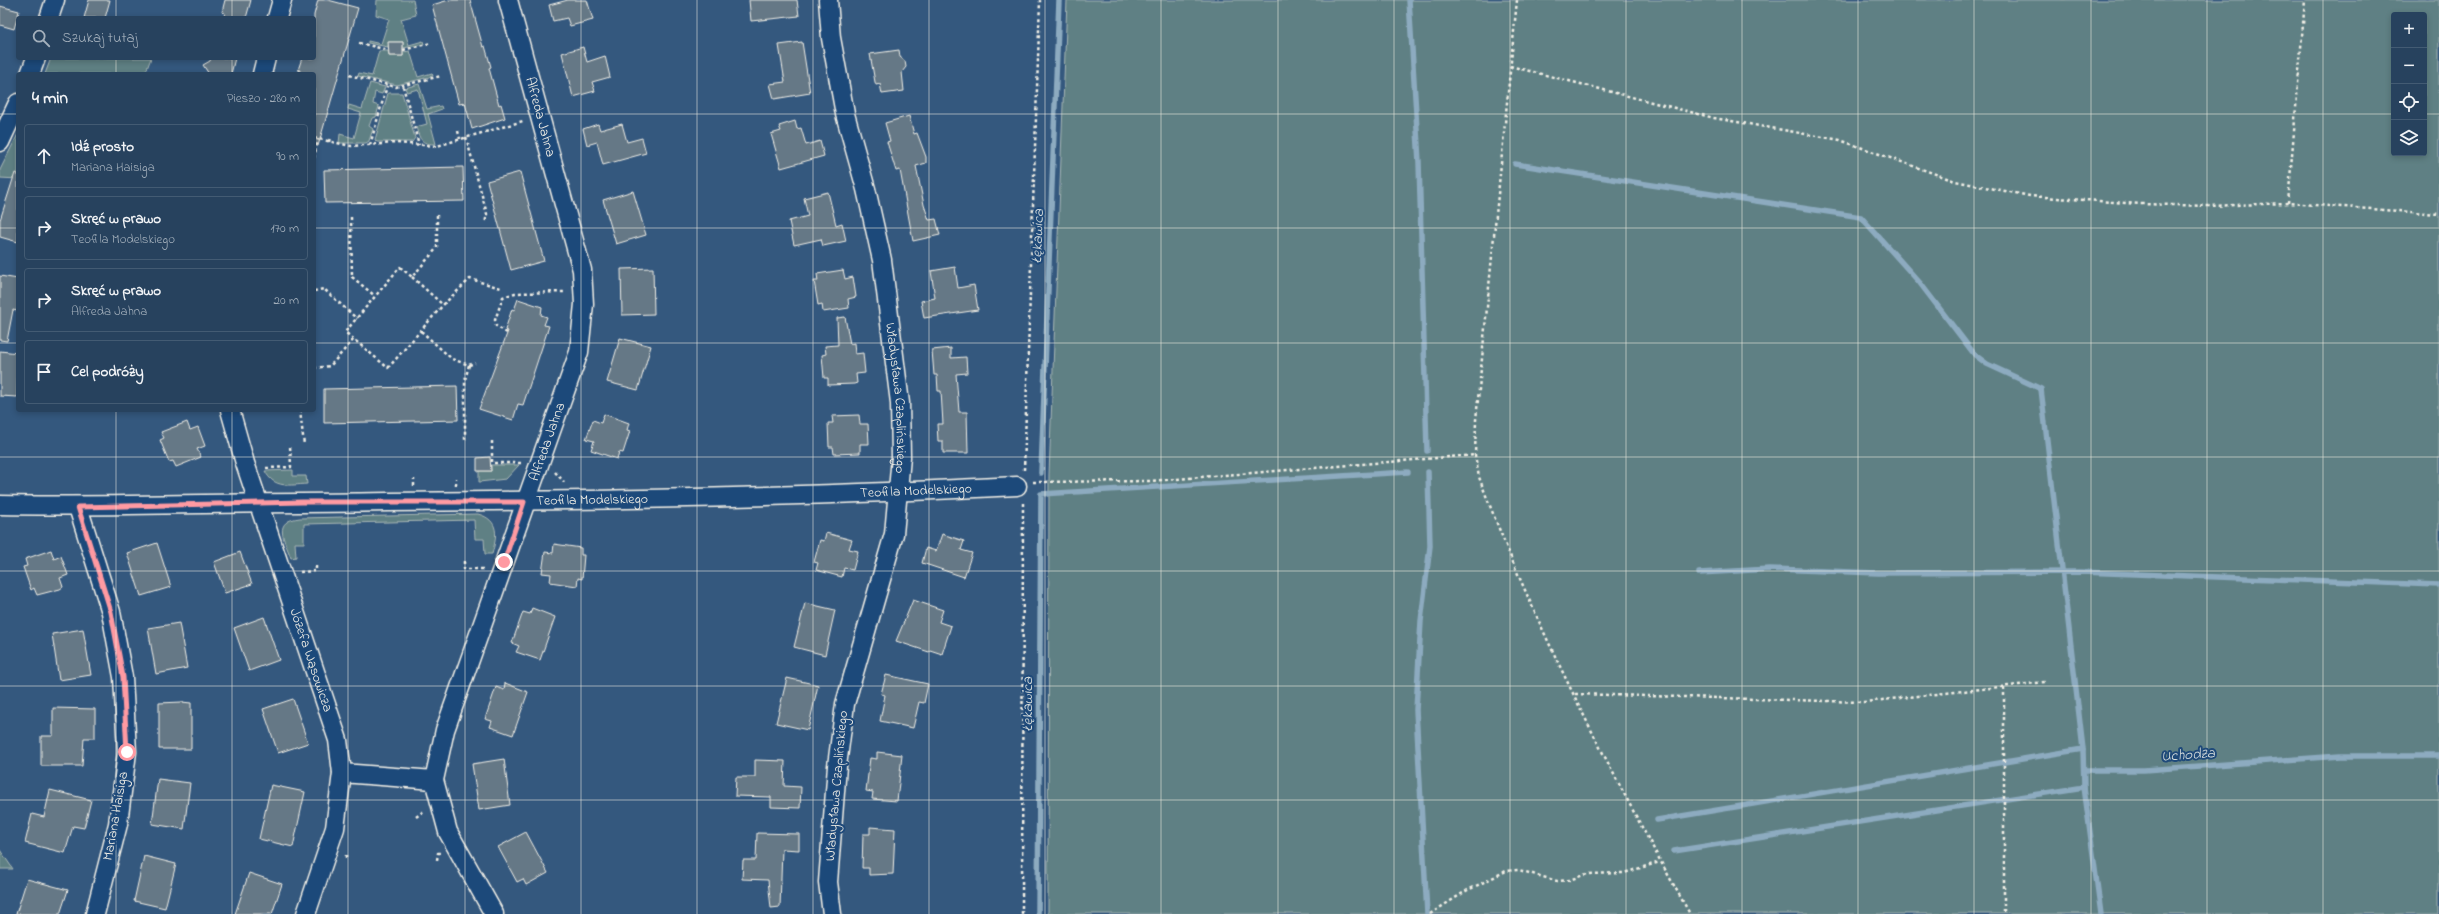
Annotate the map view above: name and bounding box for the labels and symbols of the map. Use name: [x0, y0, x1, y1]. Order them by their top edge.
street label: Alfreda Jahna: [519, 75, 561, 159]
water label: Łękawica: [1026, 208, 1050, 263]
street label: Władysława Czaplińskiego: [879, 322, 912, 474]
street label: Alfreda Jahna: [524, 399, 571, 484]
street label: Teofila Modelskiego: [859, 478, 972, 504]
street label: Teofila Modelskiego: [536, 488, 648, 511]
route end: [495, 553, 513, 571]
street label: Józefa Wąsowicza: [284, 606, 338, 715]
water label: Łękawica: [1017, 676, 1039, 731]
street label: Władysława Czaplińskiego: [820, 710, 855, 862]
water label: Uchodza: [2160, 742, 2217, 768]
route start: [118, 743, 136, 761]
street label: Mariana Haisiga: [98, 770, 135, 862]

